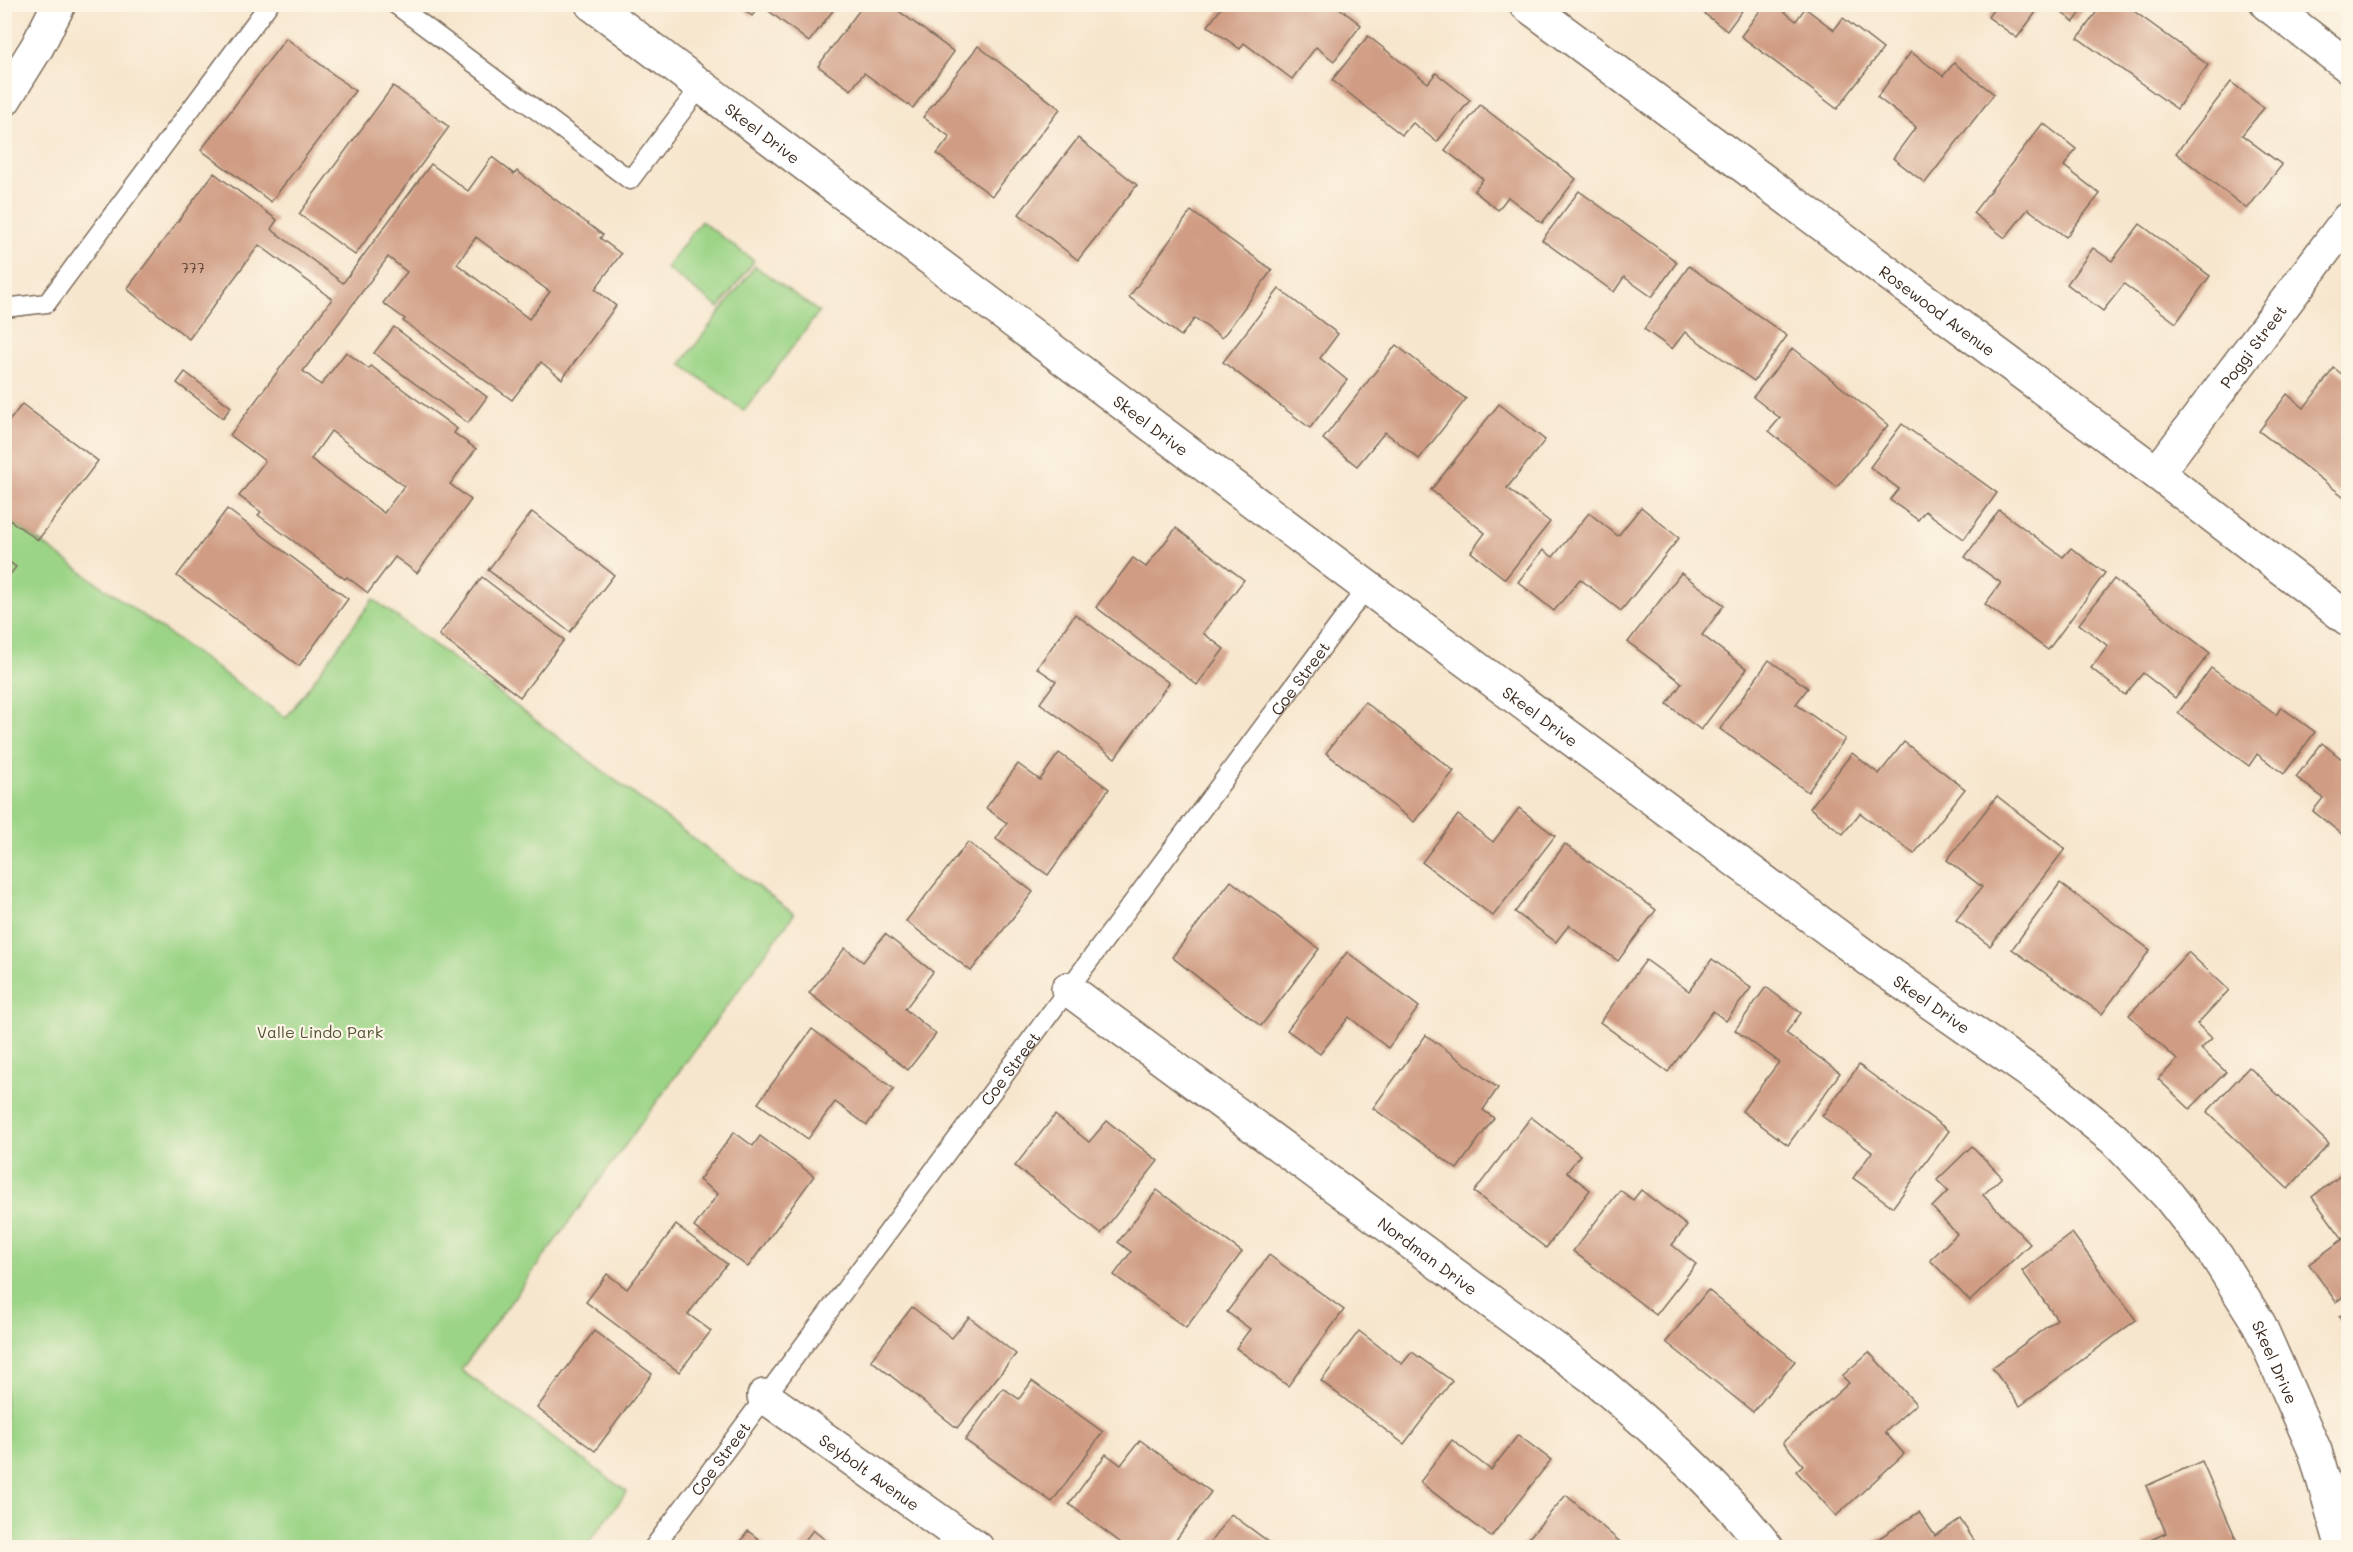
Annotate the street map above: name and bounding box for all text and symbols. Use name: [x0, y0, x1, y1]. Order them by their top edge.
street label: Skeel Drive: [721, 98, 805, 168]
house number: 777: [181, 258, 205, 277]
street label: Rosewood Avenue: [1875, 260, 2000, 360]
street label: Poggi Street: [2214, 300, 2291, 392]
street label: Skeel Drive: [1110, 390, 1193, 460]
street label: Coe Street: [1265, 637, 1334, 719]
street label: Skeel Drive: [1499, 681, 1583, 751]
street label: Skeel Drive: [1890, 970, 1975, 1038]
park label: Valle Lindo Park: [257, 1021, 383, 1042]
street label: Coe Street: [975, 1027, 1044, 1109]
street label: Nordman Drive: [1374, 1212, 1482, 1299]
street label: Skeel Drive: [2248, 1317, 2303, 1407]
street label: Coe Street: [685, 1417, 754, 1499]
street label: Seybolt Avenue: [815, 1429, 924, 1515]

